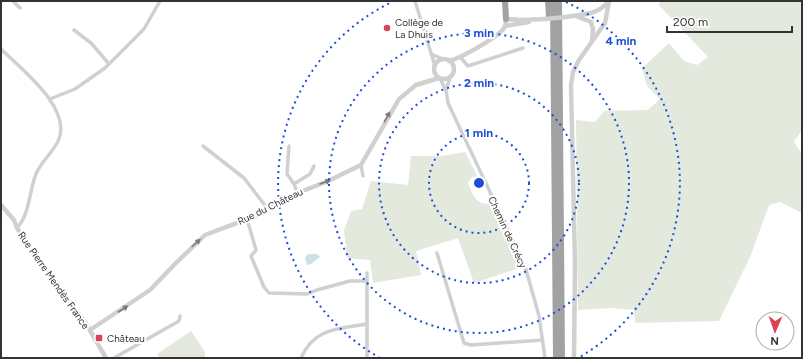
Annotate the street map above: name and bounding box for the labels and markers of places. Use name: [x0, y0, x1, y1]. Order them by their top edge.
place label: Collège de La Dhuis: [395, 16, 444, 41]
marker: Collège de La Dhuis: [382, 23, 392, 33]
centre of rings: [472, 176, 486, 190]
place label: Château: [107, 332, 145, 345]
marker: Château: [94, 333, 104, 343]

